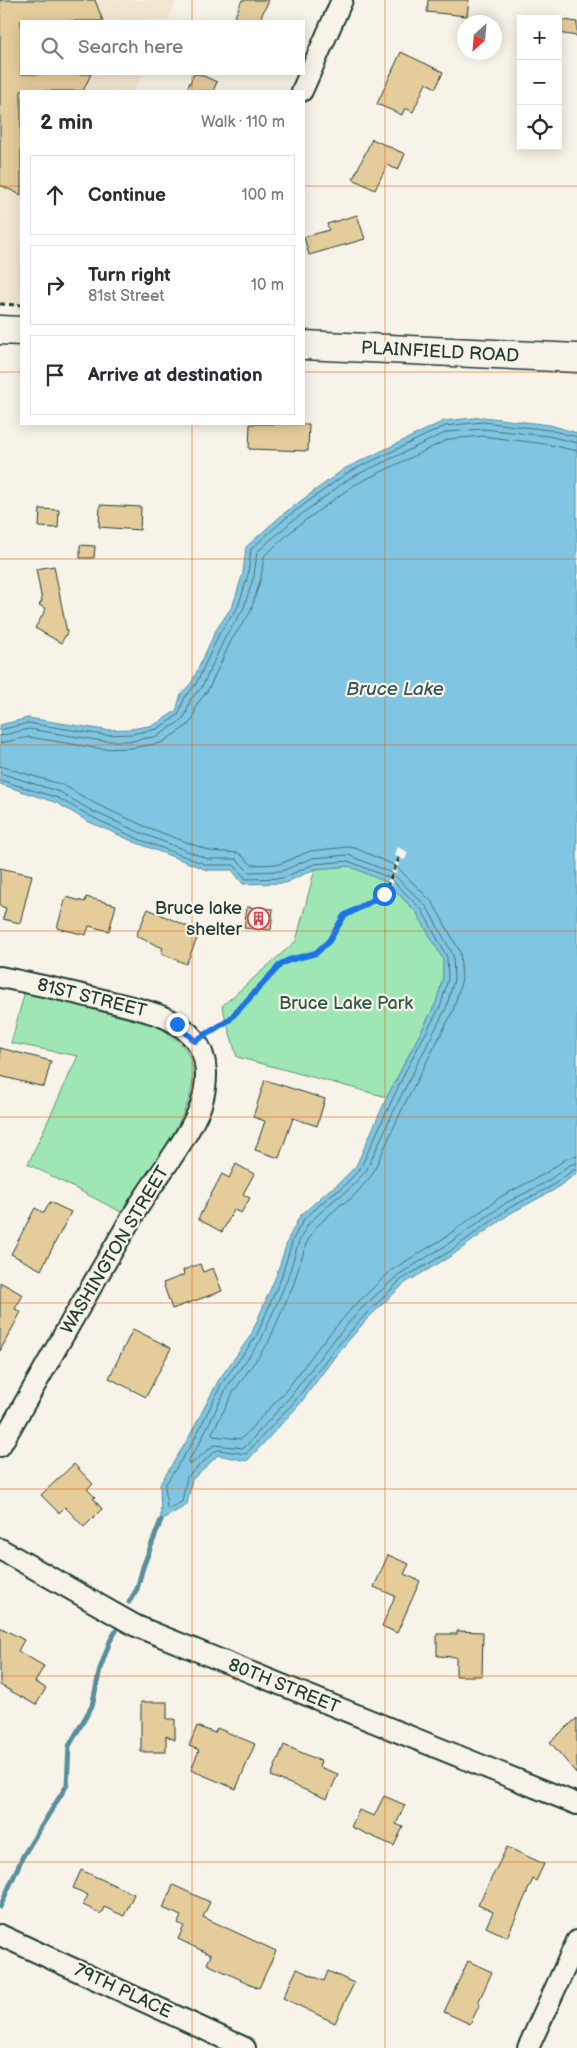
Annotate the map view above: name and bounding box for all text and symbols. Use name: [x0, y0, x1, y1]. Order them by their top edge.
north arrow: [457, 15, 502, 60]
map controls: [517, 15, 562, 150]
button: +: [517, 15, 562, 60]
search box: [20, 20, 305, 75]
icon: search: [38, 34, 66, 62]
text: Search here: [78, 36, 183, 59]
button: −: [517, 60, 562, 105]
button: locate: [517, 105, 562, 150]
text: 2 min: [40, 110, 93, 135]
text: Walk · 110 m: [201, 113, 285, 132]
icon: ahead: [41, 181, 69, 209]
text: Continue: [88, 184, 166, 207]
text: 100 m: [241, 186, 284, 205]
text: Turn right: [88, 264, 171, 287]
icon: right: [41, 271, 69, 299]
text: 10 m: [251, 276, 284, 295]
text: 81st Street: [88, 287, 164, 306]
street label: PLAINFIELD ROAD: [360, 337, 520, 367]
icon: arrive: [41, 361, 69, 389]
text: Arrive at destination: [88, 364, 263, 387]
water label: Bruce Lake: [346, 678, 444, 701]
route start: [373, 883, 396, 906]
place label: Bruce lake shelter: [155, 898, 242, 940]
building icon: Bruce lake shelter: [246, 906, 270, 930]
street label: 81ST STREET: [35, 974, 149, 1022]
park label: Bruce Lake Park: [279, 993, 413, 1014]
route end: [166, 1013, 189, 1036]
street label: WASHINGTON STREET: [57, 1162, 174, 1338]
street label: 80TH STREET: [225, 1654, 343, 1718]
street label: 79TH PLACE: [71, 1959, 175, 2023]

